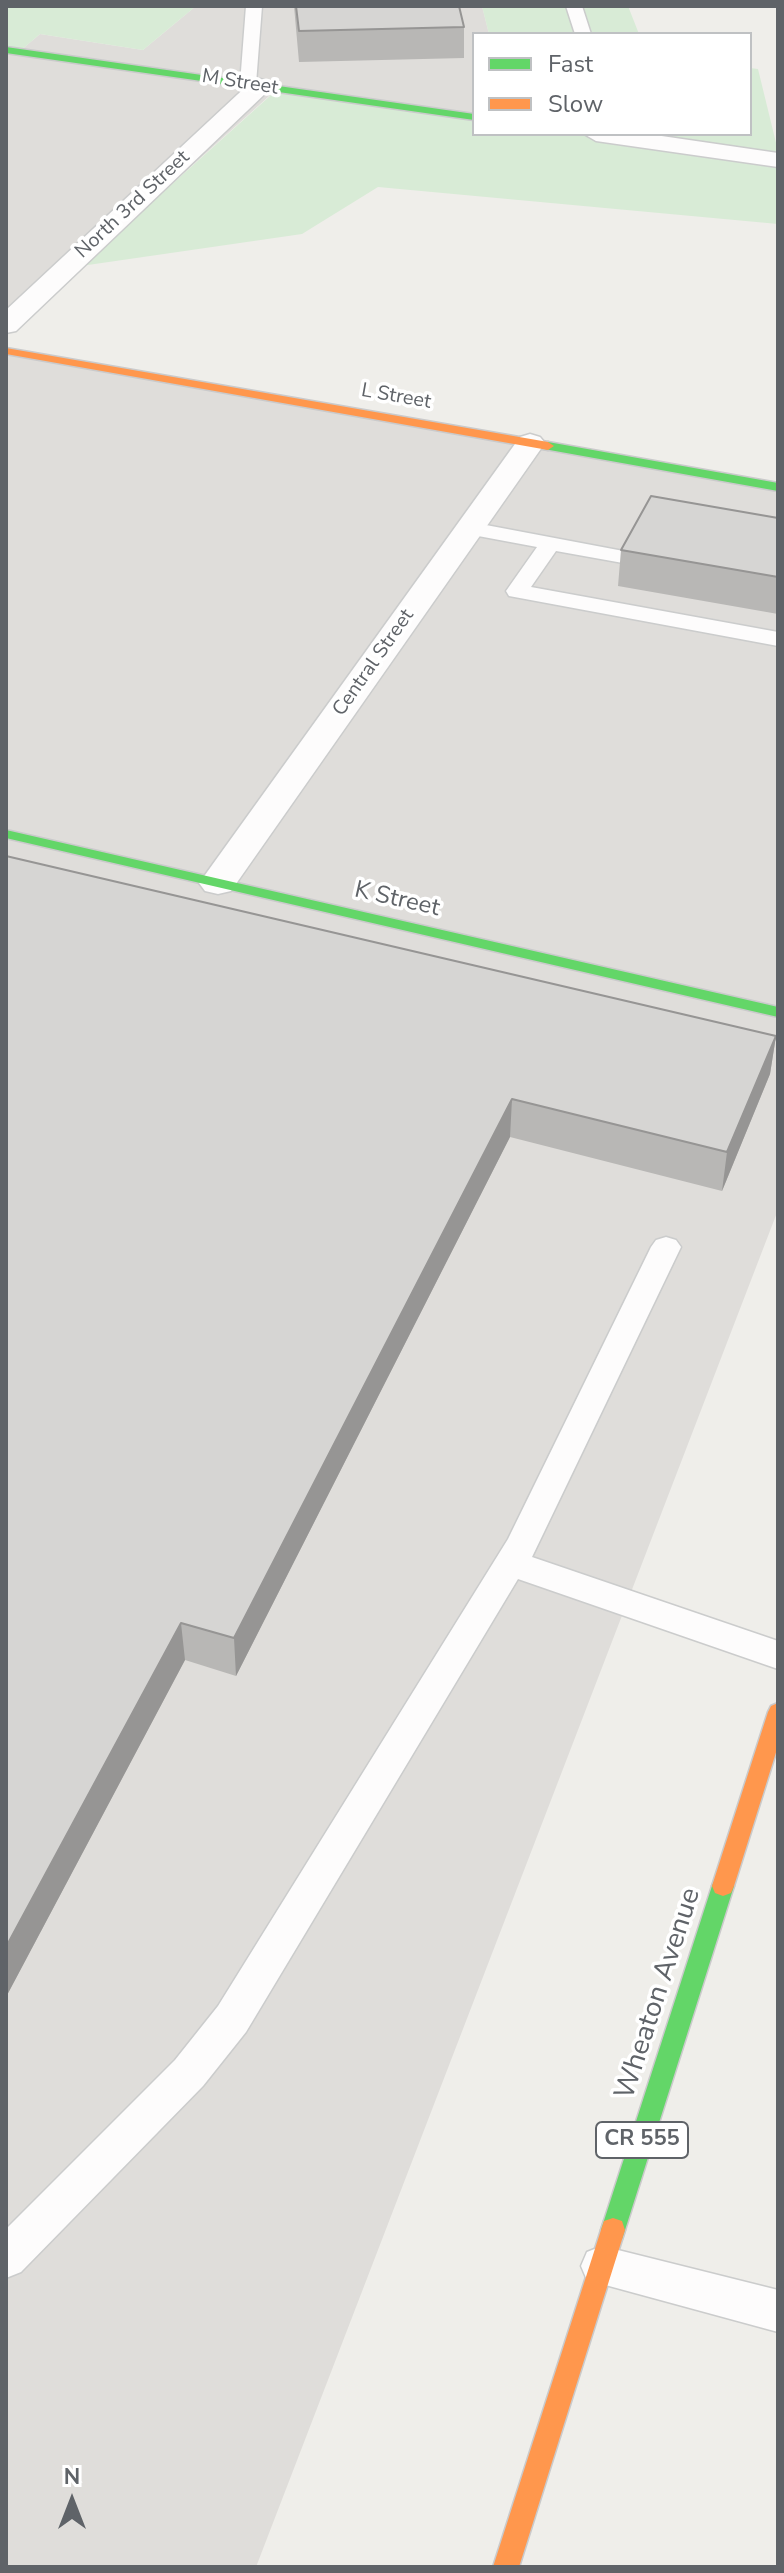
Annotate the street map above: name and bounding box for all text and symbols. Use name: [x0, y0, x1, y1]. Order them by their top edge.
legend: [472, 32, 752, 136]
text: Fast: [548, 48, 593, 80]
street label: M Street: [200, 65, 280, 101]
text: Slow: [548, 88, 603, 120]
street label: North 3rd Street: [71, 146, 195, 264]
street label: L Street: [359, 379, 433, 415]
street label: Central Street: [328, 605, 420, 721]
street label: K Street: [352, 876, 442, 924]
street label: Wheaton Avenue: [609, 1884, 709, 2104]
road number: CR 555: [596, 2122, 688, 2158]
north arrow: [32, 2461, 112, 2541]
text: N: [64, 2462, 80, 2492]

